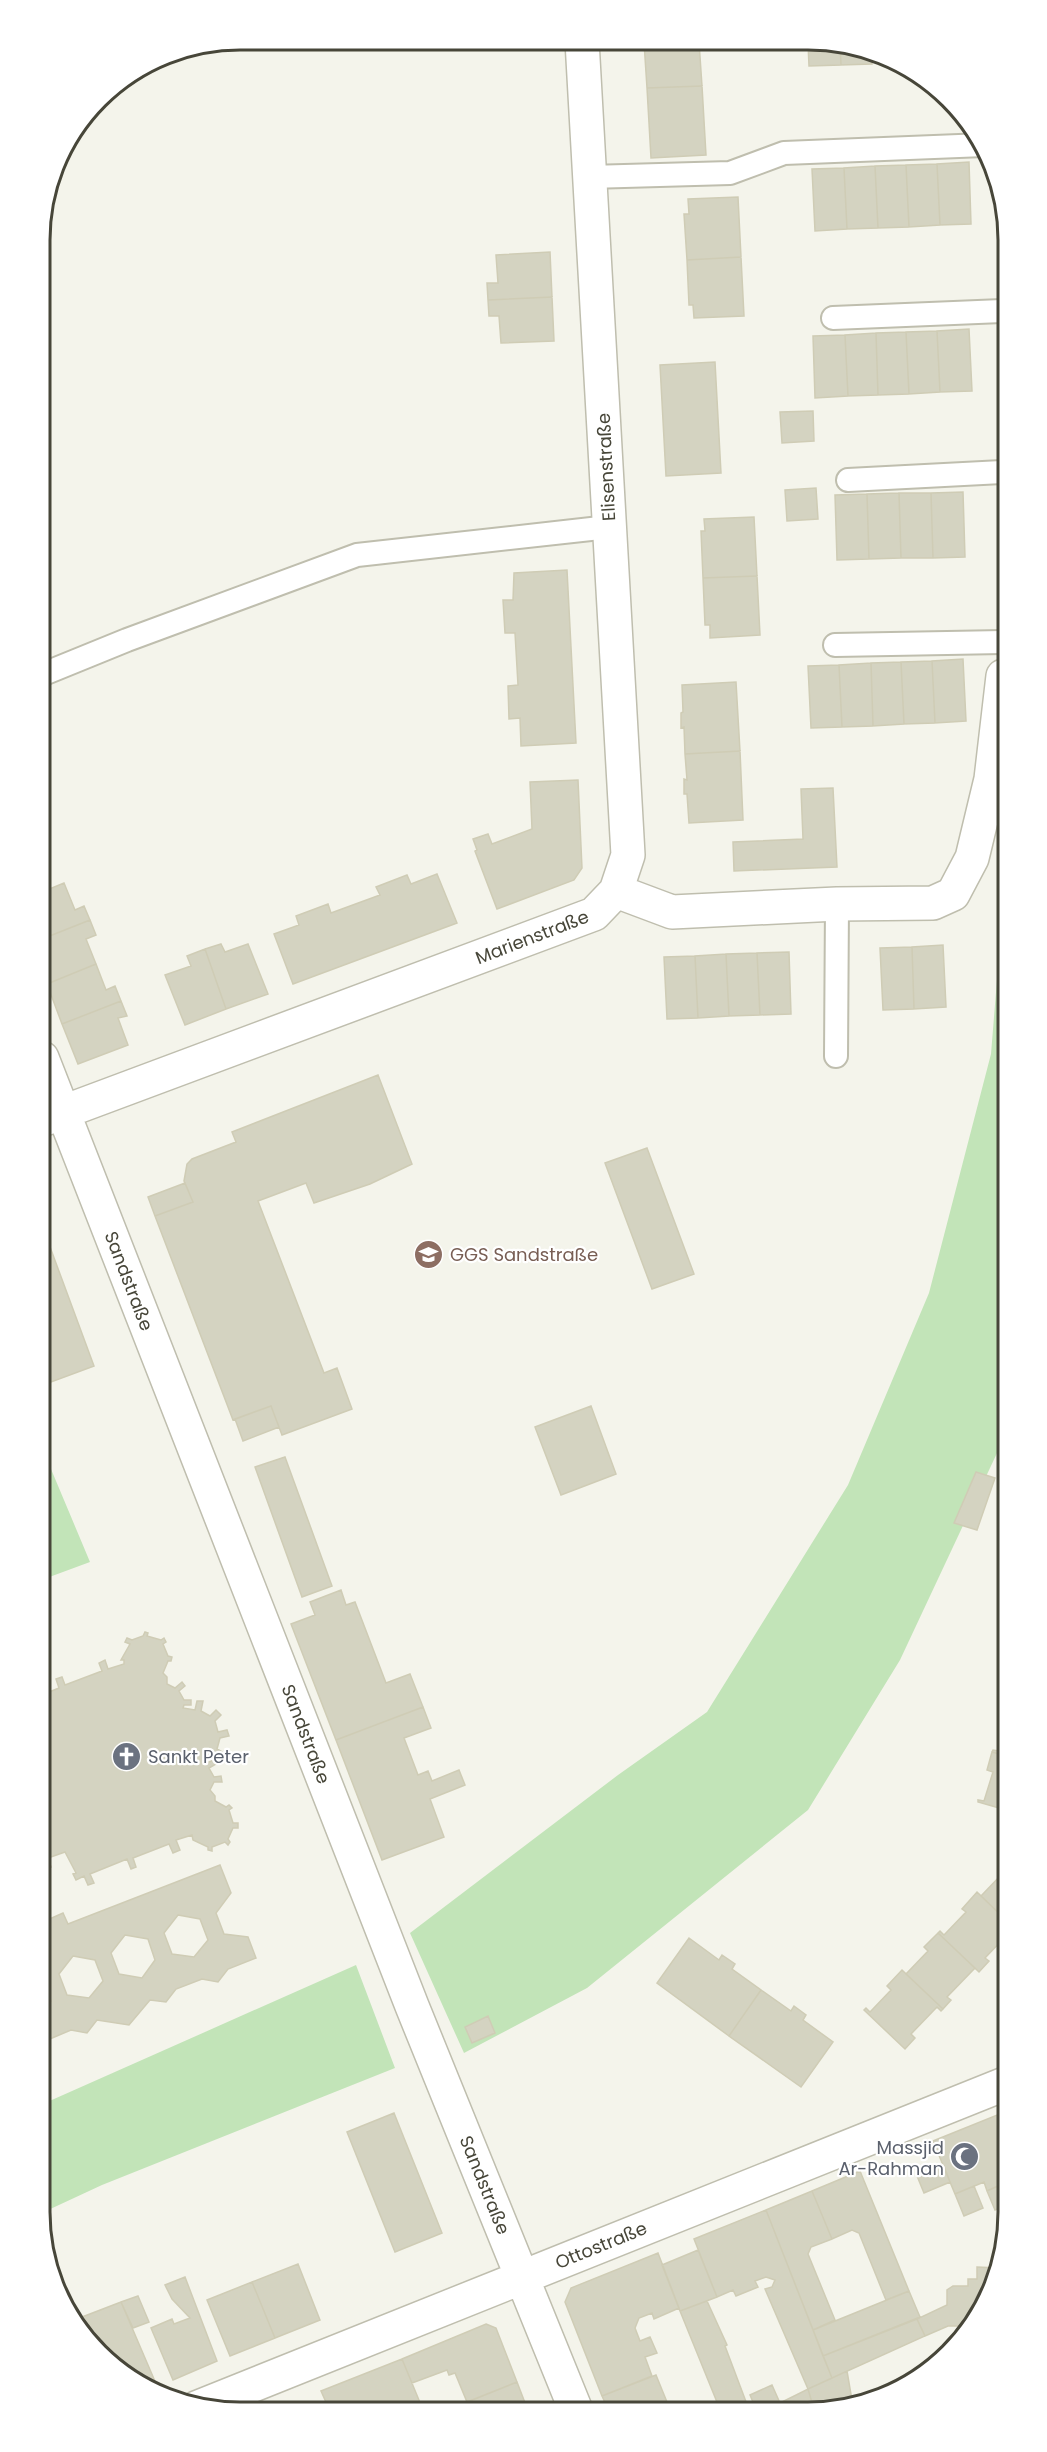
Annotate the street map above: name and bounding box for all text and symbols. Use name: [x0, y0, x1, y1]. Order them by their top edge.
street label: Elisenstraße: [591, 412, 621, 522]
street label: Marienstraße: [472, 904, 592, 970]
street label: Sandstraße: [99, 1228, 159, 1334]
school or university icon: GGS Sandstraße: [413, 1238, 445, 1270]
place label: GGS Sandstraße: [450, 1242, 598, 1267]
street label: Sandstraße: [276, 1681, 336, 1787]
church icon: Sankt Peter: [111, 1740, 143, 1772]
place label: Sankt Peter: [148, 1744, 249, 1769]
street label: Sandstraße: [454, 2132, 516, 2238]
place label: Massjid Ar-Rahman: [838, 2135, 944, 2181]
mosque icon: Massjid Ar-Rahman: [949, 2141, 981, 2173]
street label: Ottostraße: [551, 2215, 651, 2275]

